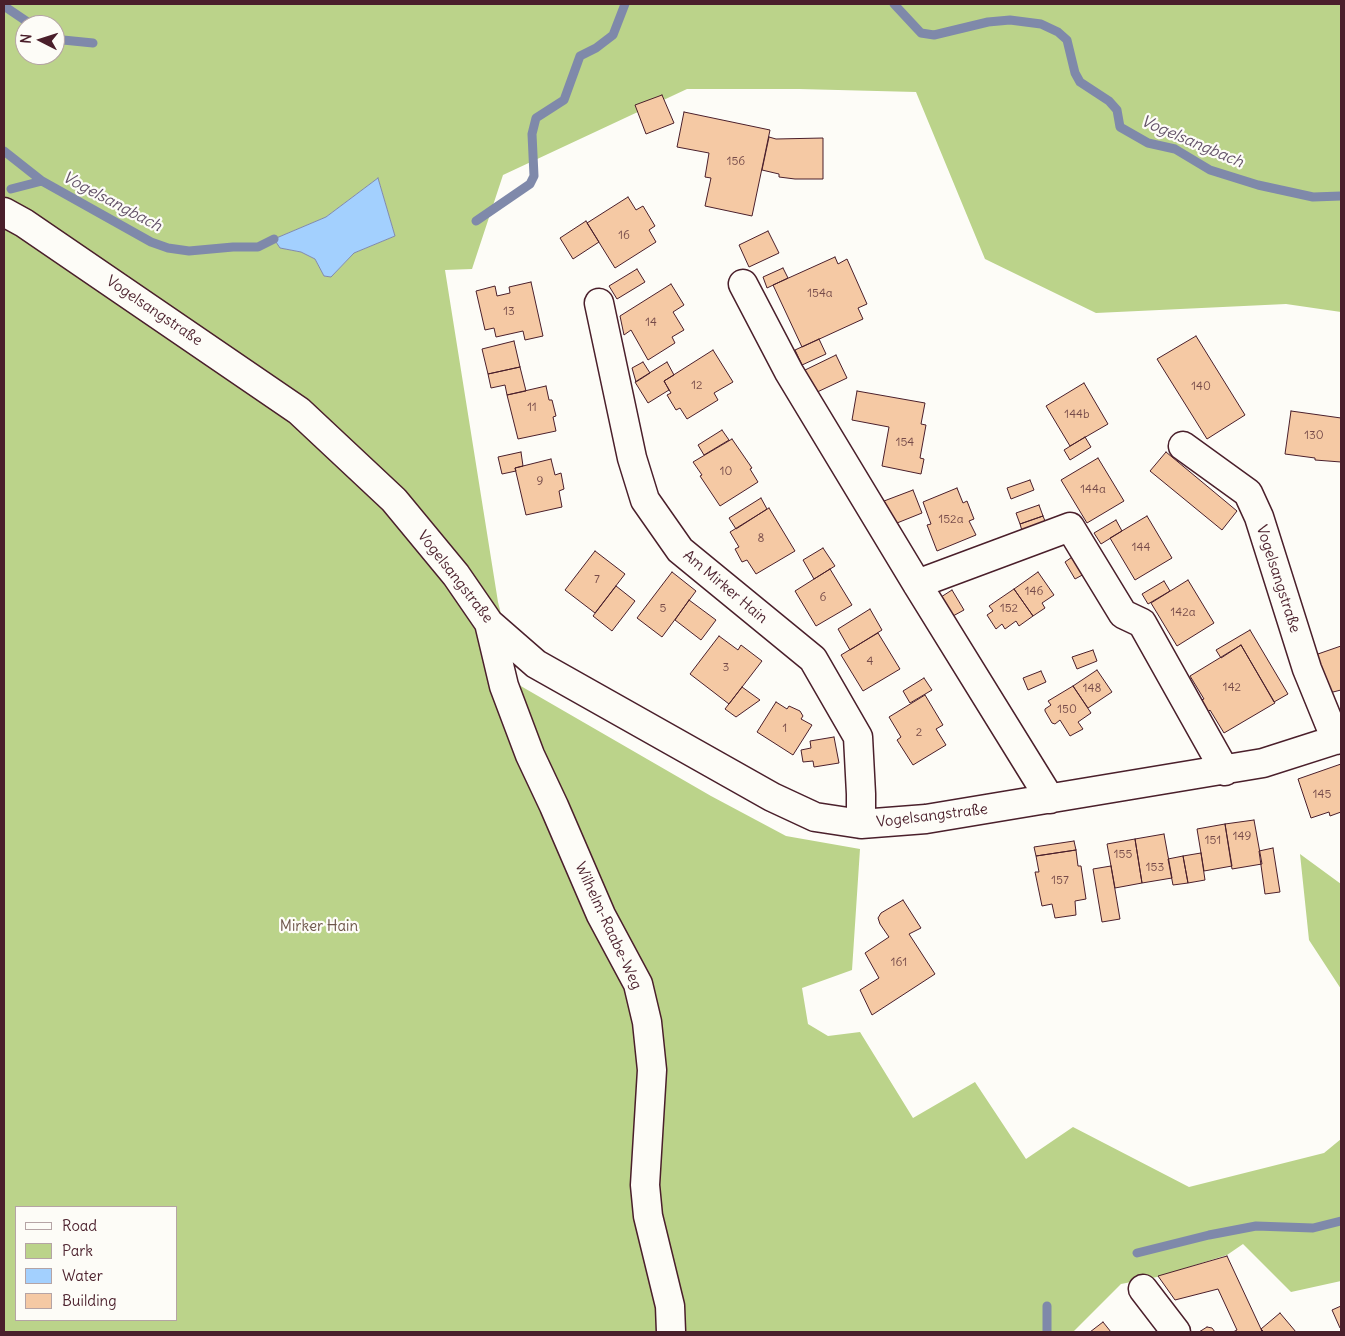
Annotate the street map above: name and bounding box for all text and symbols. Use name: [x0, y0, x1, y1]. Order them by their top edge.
north arrow: [15, 15, 65, 65]
text: N: [17, 33, 35, 44]
water label: Vogelsangbach: [1138, 112, 1246, 172]
house number: 156: [727, 155, 745, 169]
water label: Vogelsangbach: [59, 168, 165, 236]
house number: 16: [618, 229, 630, 243]
street label: Vogelsangstraße: [102, 272, 206, 350]
house number: 154a: [807, 287, 833, 301]
house number: 13: [503, 305, 515, 319]
house number: 14: [645, 316, 657, 330]
house number: 12: [691, 379, 703, 393]
house number: 140: [1191, 380, 1211, 394]
house number: 11: [527, 401, 537, 415]
house number: 144b: [1064, 408, 1090, 422]
house number: 130: [1304, 429, 1324, 443]
house number: 154: [896, 436, 914, 450]
house number: 10: [720, 465, 732, 479]
house number: 9: [537, 475, 543, 489]
house number: 144a: [1080, 483, 1106, 497]
house number: 152a: [938, 513, 964, 527]
street label: Vogelsangstraße: [1252, 523, 1304, 635]
street label: Vogelsangstraße: [413, 527, 497, 627]
house number: 8: [758, 532, 764, 546]
house number: 144: [1132, 541, 1150, 555]
street label: Am Mirker Hain: [679, 546, 771, 628]
house number: 7: [594, 573, 600, 587]
house number: 146: [1025, 585, 1043, 599]
house number: 6: [820, 591, 826, 605]
house number: 5: [660, 602, 666, 616]
house number: 152: [1000, 602, 1018, 616]
house number: 142a: [1170, 606, 1196, 620]
house number: 4: [867, 655, 873, 669]
house number: 3: [723, 661, 729, 675]
house number: 142: [1223, 681, 1241, 695]
house number: 148: [1083, 682, 1101, 696]
house number: 150: [1057, 703, 1077, 717]
house number: 1: [783, 722, 787, 736]
house number: 2: [916, 726, 922, 740]
house number: 145: [1313, 788, 1331, 802]
street label: Vogelsangstraße: [875, 800, 989, 832]
house number: 149: [1233, 830, 1251, 844]
house number: 151: [1205, 834, 1221, 848]
house number: 155: [1114, 848, 1132, 862]
street label: Wilhelm-Raabe-Weg: [571, 859, 645, 993]
house number: 153: [1146, 861, 1164, 875]
house number: 157: [1051, 874, 1069, 888]
park label: Mirker Hain: [280, 918, 358, 936]
house number: 161: [891, 956, 907, 970]
legend: [15, 1206, 178, 1321]
text: Road: [62, 1216, 97, 1235]
text: Park: [62, 1241, 93, 1260]
text: Water: [62, 1266, 103, 1285]
text: Building: [62, 1291, 117, 1310]

